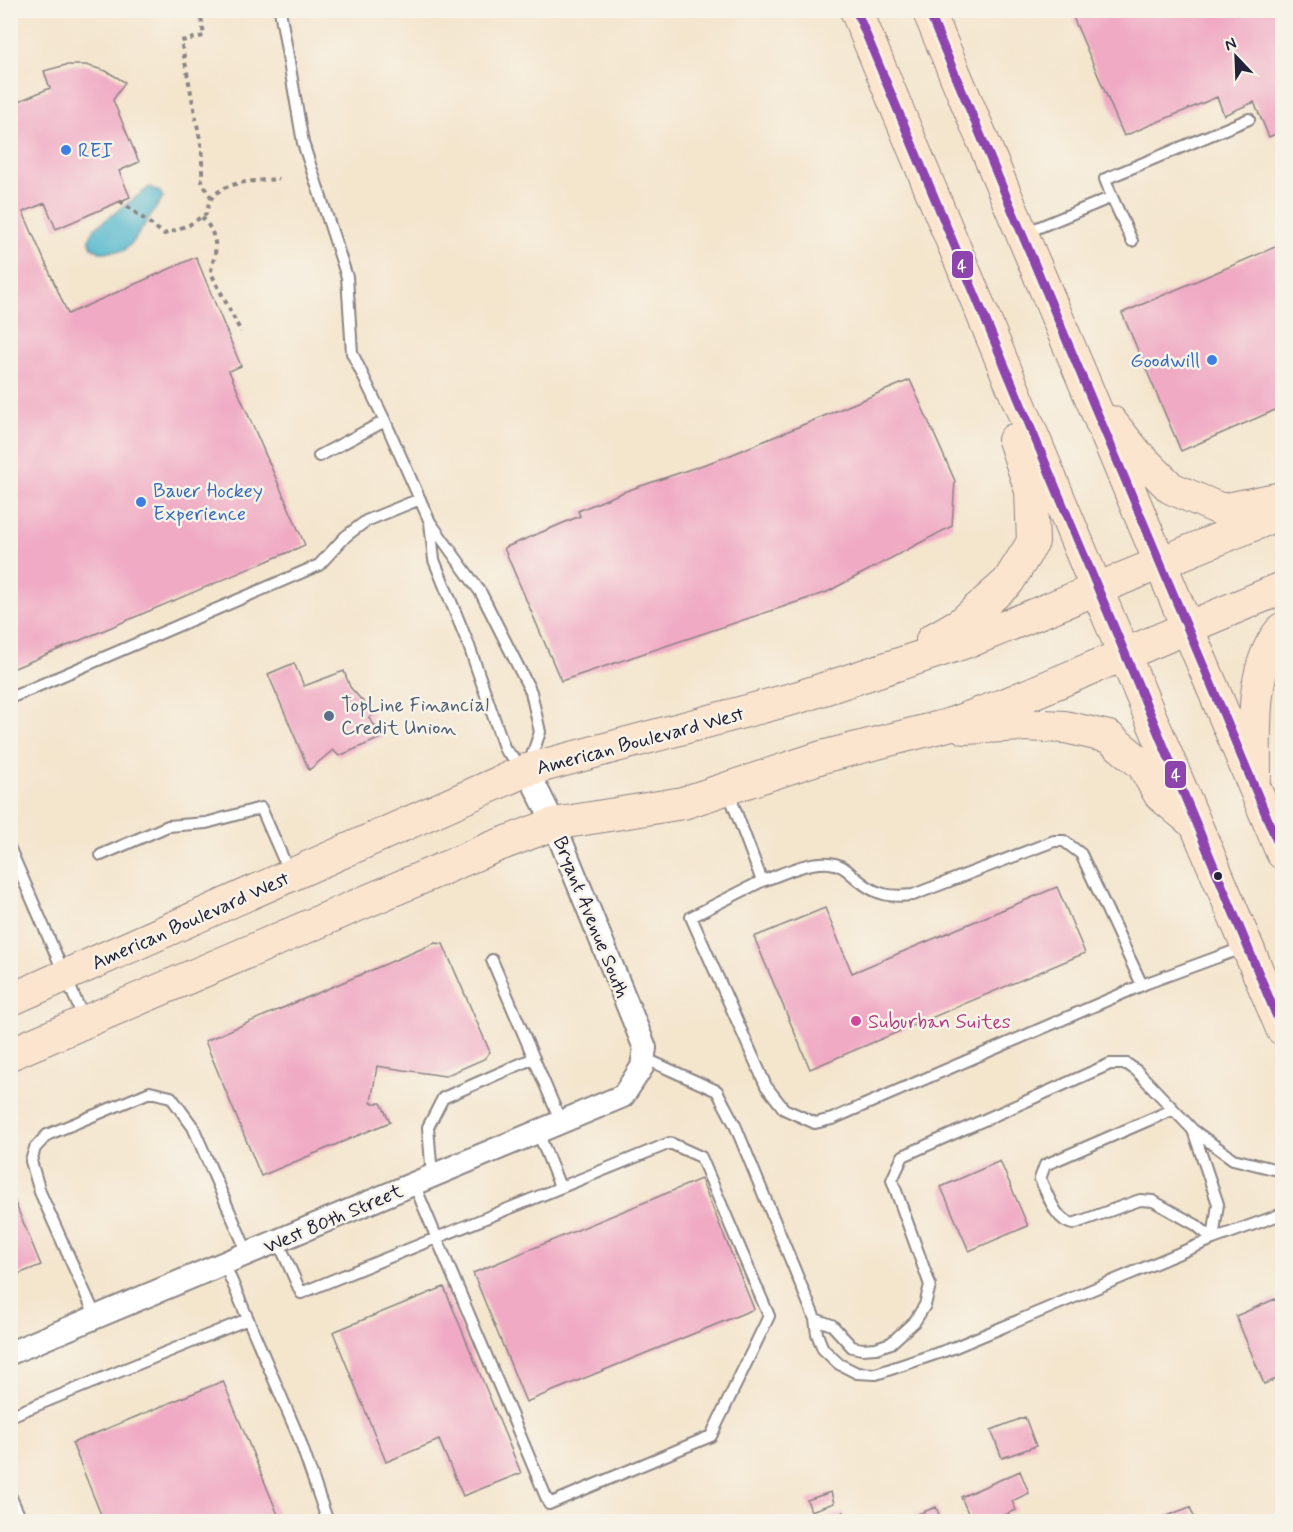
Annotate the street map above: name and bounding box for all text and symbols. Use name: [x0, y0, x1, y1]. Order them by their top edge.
north arrow: [1206, 27, 1266, 87]
text: N: [1222, 33, 1240, 56]
place label: REI: [78, 138, 113, 165]
marker: REI: [59, 143, 73, 157]
line badge: 4: [951, 250, 974, 279]
text: 4: [957, 256, 967, 277]
place label: Goodwill: [1130, 348, 1200, 375]
marker: Goodwill: [1205, 353, 1219, 367]
place label: Bauer Hockey Experience: [153, 478, 263, 528]
marker: Bauer Hockey Experience: [134, 495, 148, 509]
place label: TopLine Financial Credit Union: [341, 692, 489, 742]
street label: American Boulevard West: [534, 701, 747, 782]
marker: TopLine Financial Credit Union: [322, 709, 336, 723]
line badge: 4: [1164, 760, 1187, 789]
text: 4: [1171, 765, 1181, 786]
street label: Bryant Avenue South: [546, 833, 635, 1002]
street label: American Boulevard West: [87, 865, 294, 977]
unlabelled marker: [1212, 870, 1224, 882]
place label: Suburban Suites: [868, 1009, 1011, 1036]
marker: Suburban Suites: [849, 1014, 863, 1028]
street label: West 80th Street: [260, 1178, 407, 1261]

